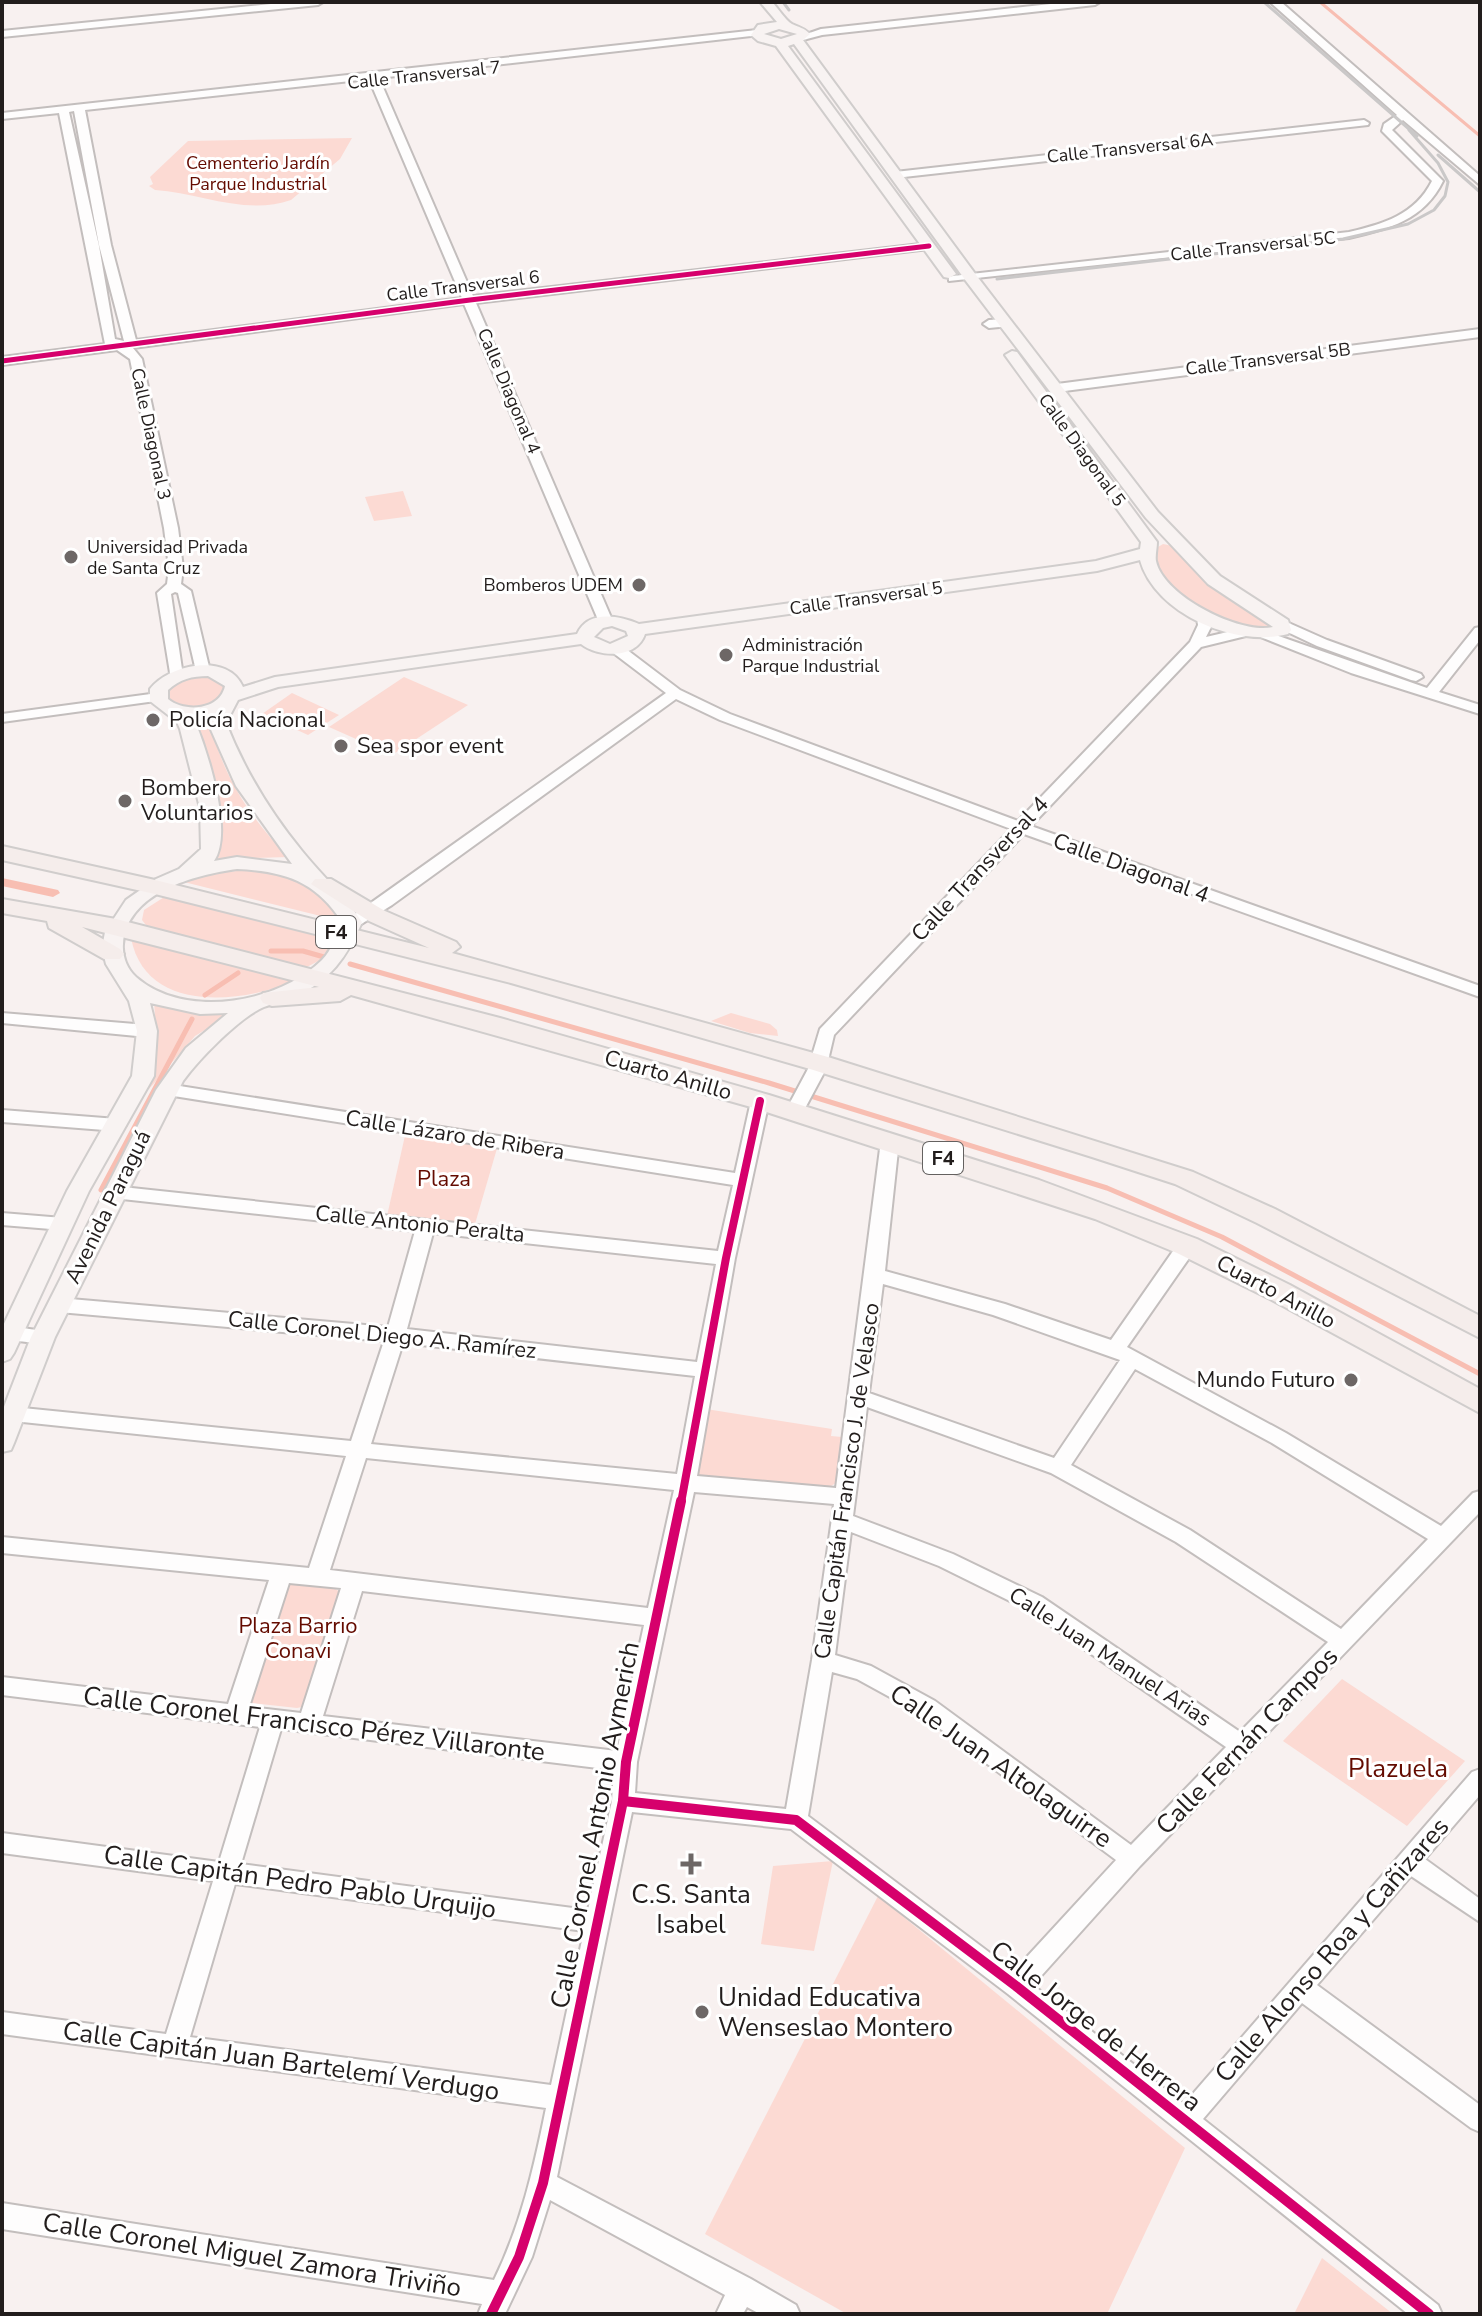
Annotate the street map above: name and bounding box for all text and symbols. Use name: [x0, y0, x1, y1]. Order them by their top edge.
street label: Calle Transversal 7: [346, 55, 502, 95]
street label: Calle Transversal 6A: [1046, 127, 1214, 169]
park label: Cementerio Jardín Parque Industrial: [186, 151, 330, 196]
street label: Calle Transversal 5C: [1169, 225, 1337, 267]
street label: Calle Transversal 6: [385, 265, 541, 307]
street label: Calle Diagonal 4: [472, 325, 546, 458]
street label: Calle Transversal 5B: [1184, 337, 1352, 381]
street label: Calle Diagonal 3: [125, 366, 177, 502]
street label: Calle Diagonal 5: [1033, 389, 1131, 511]
place label: Universidad Privada de Santa Cruz: [87, 535, 248, 580]
marker: Universidad Privada de Santa Cruz: [62, 548, 80, 566]
place label: Bomberos UDEM: [483, 573, 623, 597]
street label: Calle Transversal 5: [788, 575, 944, 621]
marker: Bomberos UDEM: [630, 576, 648, 594]
place label: Administración Parque Industrial: [742, 633, 880, 678]
marker: Administración Parque Industrial: [717, 646, 735, 664]
place label: Policía Nacional: [169, 705, 326, 735]
marker: Policía Nacional: [144, 711, 162, 729]
place label: Sea spor event: [357, 731, 504, 761]
marker: Sea spor event: [332, 737, 350, 755]
place label: Bombero Voluntarios: [140, 773, 254, 828]
street label: Calle Transversal 4: [905, 790, 1055, 948]
marker: Bombero Voluntarios: [116, 792, 134, 810]
street label: Calle Diagonal 4: [1049, 826, 1213, 910]
road number: F4: [316, 916, 356, 948]
street label: Cuarto Anillo: [601, 1042, 735, 1108]
street label: Calle Lázaro de Ribera: [343, 1103, 567, 1167]
street label: Avenida Paraguá: [58, 1125, 158, 1289]
road number: F4: [923, 1142, 963, 1174]
park label: Plaza: [417, 1164, 471, 1194]
street label: Calle Antonio Peralta: [314, 1198, 526, 1250]
street label: Cuarto Anillo: [1211, 1248, 1341, 1336]
street label: Calle Capitán Francisco J. de Velasco: [807, 1301, 887, 1661]
street label: Calle Coronel Diego A. Ramírez: [226, 1304, 538, 1366]
place label: Mundo Futuro: [1196, 1365, 1335, 1395]
marker: Mundo Futuro: [1342, 1371, 1360, 1389]
street label: Calle Juan Manuel Arias: [1003, 1580, 1217, 1734]
park label: Plaza Barrio Conavi: [238, 1611, 358, 1666]
street label: Calle Coronel Antonio Aymerich: [542, 1638, 648, 2012]
street label: Calle Fernán Campos: [1148, 1639, 1346, 1843]
street label: Calle Juan Altolaguirre: [883, 1676, 1119, 1856]
street label: Calle Coronel Francisco Pérez Villaronte: [81, 1678, 547, 1770]
park label: Plazuela: [1348, 1751, 1448, 1786]
street label: Calle Alonso Roa y Cañizares: [1207, 1810, 1457, 2090]
street label: Calle Capitán Pedro Pablo Urquijo: [101, 1837, 499, 1927]
marker: C.S. Santa Isabel: [680, 1853, 702, 1875]
place label: C.S. Santa Isabel: [631, 1877, 751, 1942]
street label: Calle Jorge de Herrera: [983, 1933, 1209, 2119]
place label: Unidad Educativa Wenseslao Montero: [718, 1980, 953, 2045]
marker: Unidad Educativa Wenseslao Montero: [693, 2003, 711, 2021]
street label: Calle Capitán Juan Bartelemí Verdugo: [60, 2013, 502, 2109]
street label: Calle Coronel Miguel Zamora Triviño: [40, 2205, 464, 2305]

